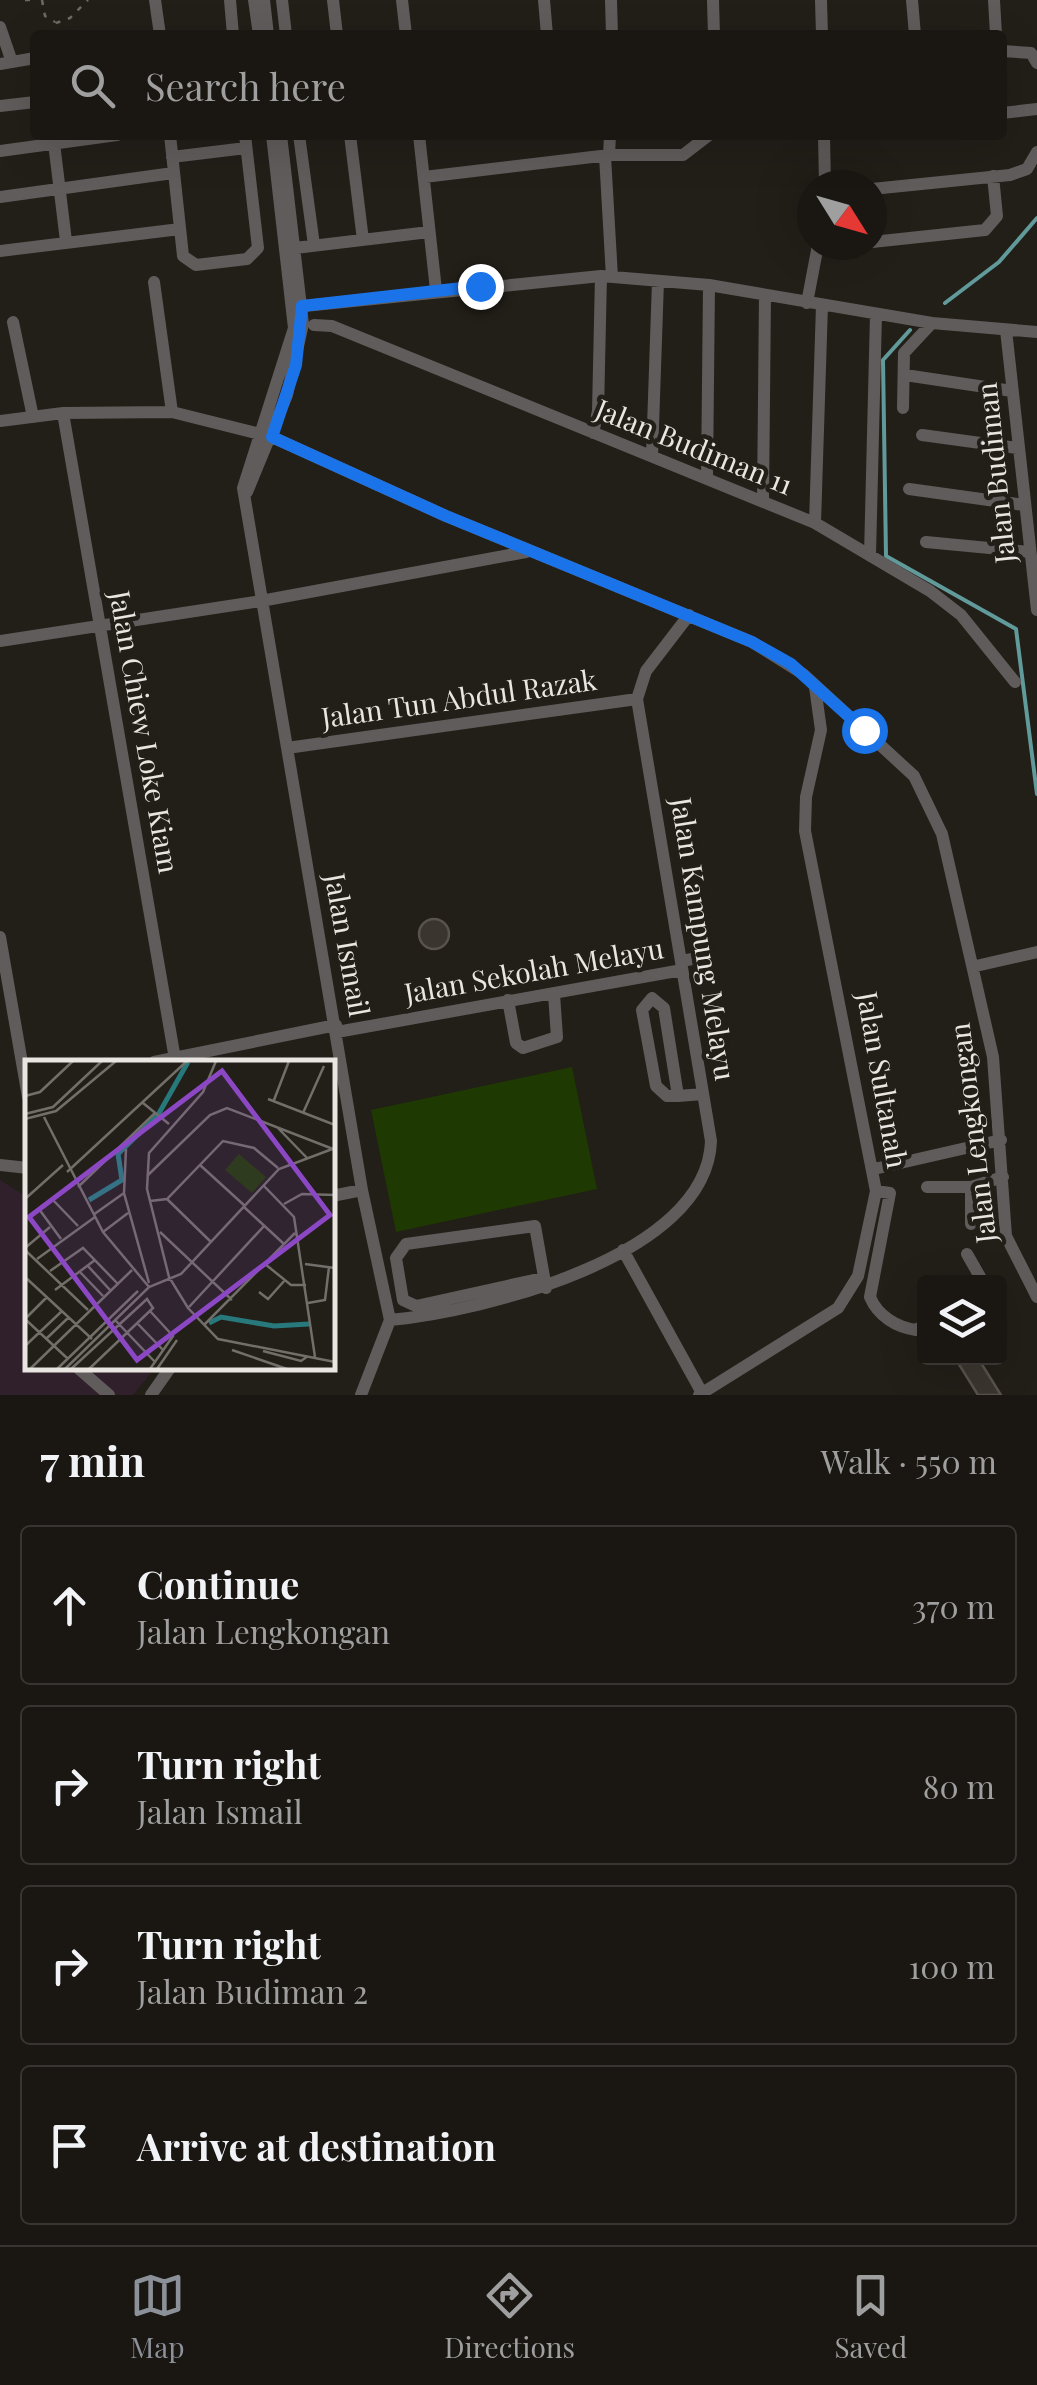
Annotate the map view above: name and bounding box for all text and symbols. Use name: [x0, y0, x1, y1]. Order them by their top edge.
search box: [30, 30, 1007, 140]
icon: search: [65, 58, 120, 113]
text: Search here: [145, 60, 346, 111]
north arrow: [797, 170, 887, 260]
route end: [458, 264, 504, 310]
street label: Jalan Budiman: [967, 381, 1023, 566]
street label: Jalan Budiman 11: [590, 389, 799, 502]
street label: Jalan Chiew Loke Kiam: [102, 586, 189, 876]
street label: Jalan Tun Abdul Razak: [318, 660, 599, 735]
route start: [842, 708, 888, 754]
street label: Jalan Kampung Melayu: [664, 794, 745, 1083]
street label: Jalan Ismail: [317, 869, 379, 1019]
street label: Jalan Sekolah Melayu: [400, 928, 666, 1011]
street label: Jalan Sultanah: [850, 988, 917, 1171]
street label: Jalan Lengkongan: [940, 1021, 1003, 1246]
inset map: [25, 1060, 335, 1370]
map controls: [917, 1275, 1007, 1365]
button: layers: [917, 1275, 1007, 1365]
text: 7 min: [40, 1432, 145, 1488]
text: Walk · 550 m: [821, 1439, 997, 1482]
text: Continue: [137, 1558, 299, 1609]
icon: ahead: [42, 1578, 97, 1633]
text: 370 m: [912, 1584, 995, 1627]
text: Jalan Lengkongan: [137, 1609, 390, 1652]
text: Turn right: [137, 1738, 321, 1789]
icon: right: [42, 1758, 97, 1813]
text: 80 m: [923, 1764, 995, 1807]
text: Jalan Ismail: [137, 1789, 303, 1832]
text: Turn right: [137, 1918, 321, 1969]
icon: right: [42, 1938, 97, 1993]
text: 100 m: [908, 1944, 995, 1987]
text: Jalan Budiman 2: [137, 1969, 368, 2012]
icon: arrive: [42, 2118, 97, 2173]
text: Arrive at destination: [137, 2120, 496, 2171]
tab: Map: [130, 2268, 185, 2365]
tab: Directions: [444, 2268, 575, 2365]
tab: Saved: [834, 2268, 907, 2365]

